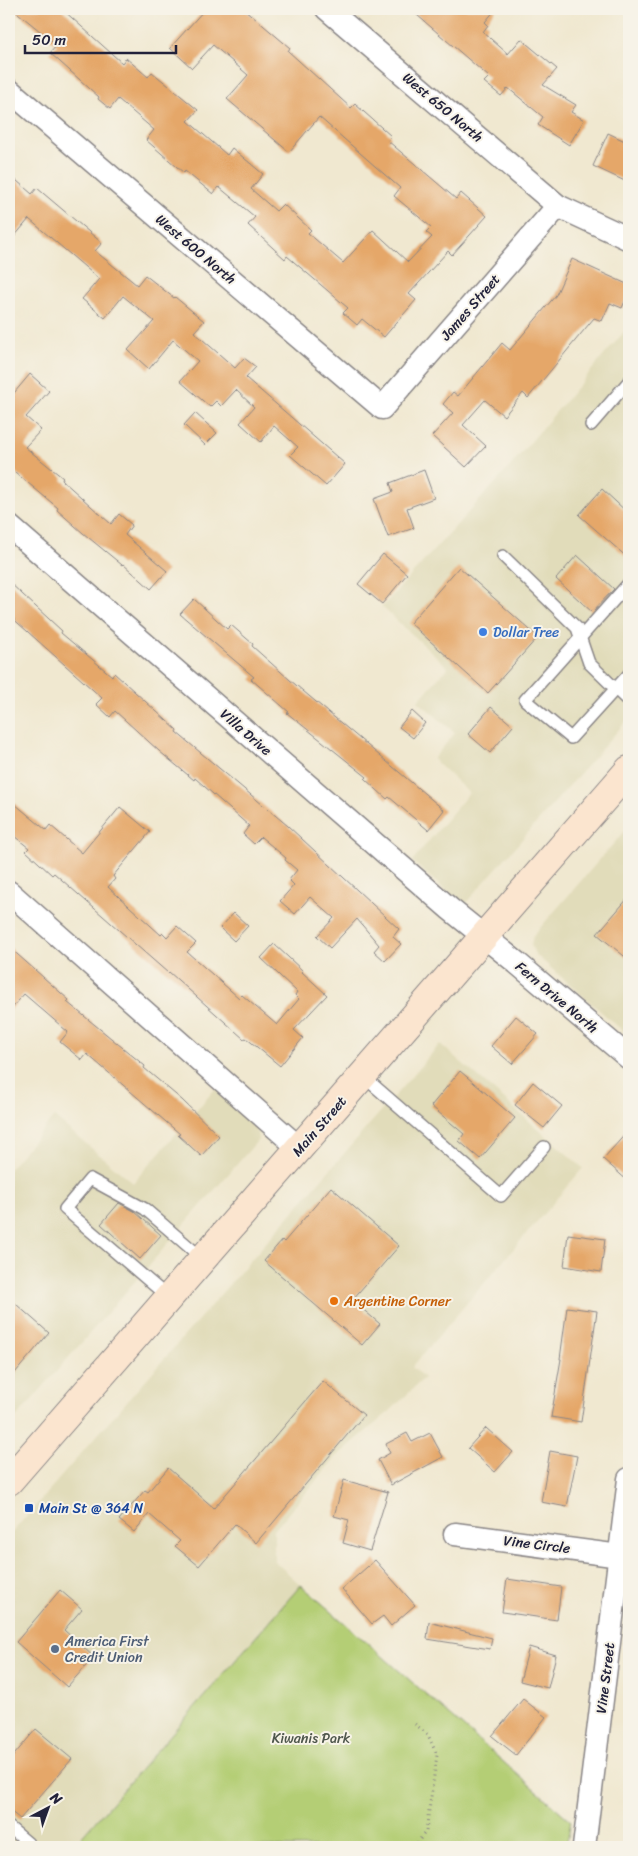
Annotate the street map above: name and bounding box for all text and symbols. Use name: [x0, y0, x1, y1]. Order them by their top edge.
scale bar: [25, 22, 176, 54]
text: 50 m: [32, 27, 67, 53]
street label: West 650 North: [397, 66, 489, 149]
street label: West 600 North: [150, 208, 242, 291]
street label: James Street: [433, 268, 507, 347]
place label: Dollar Tree: [493, 620, 559, 645]
marker: Dollar Tree: [477, 626, 489, 638]
street label: Villa Drive: [214, 702, 277, 762]
street label: Fern Drive North: [509, 955, 604, 1040]
street label: Main Street: [286, 1090, 353, 1163]
place label: Argentine Corner: [343, 1289, 452, 1314]
marker: Argentine Corner: [328, 1295, 340, 1307]
place label: Main St @ 364 N: [39, 1496, 143, 1521]
marker: Main St @ 364 N: [23, 1502, 35, 1514]
street label: Vine Circle: [502, 1528, 572, 1561]
place label: America First Credit Union: [64, 1629, 150, 1670]
street label: Vine Street: [589, 1641, 622, 1715]
marker: America First Credit Union: [49, 1643, 61, 1655]
park label: Kiwanis Park: [272, 1726, 351, 1751]
north arrow: [22, 1784, 72, 1834]
text: N: [44, 1785, 68, 1811]

